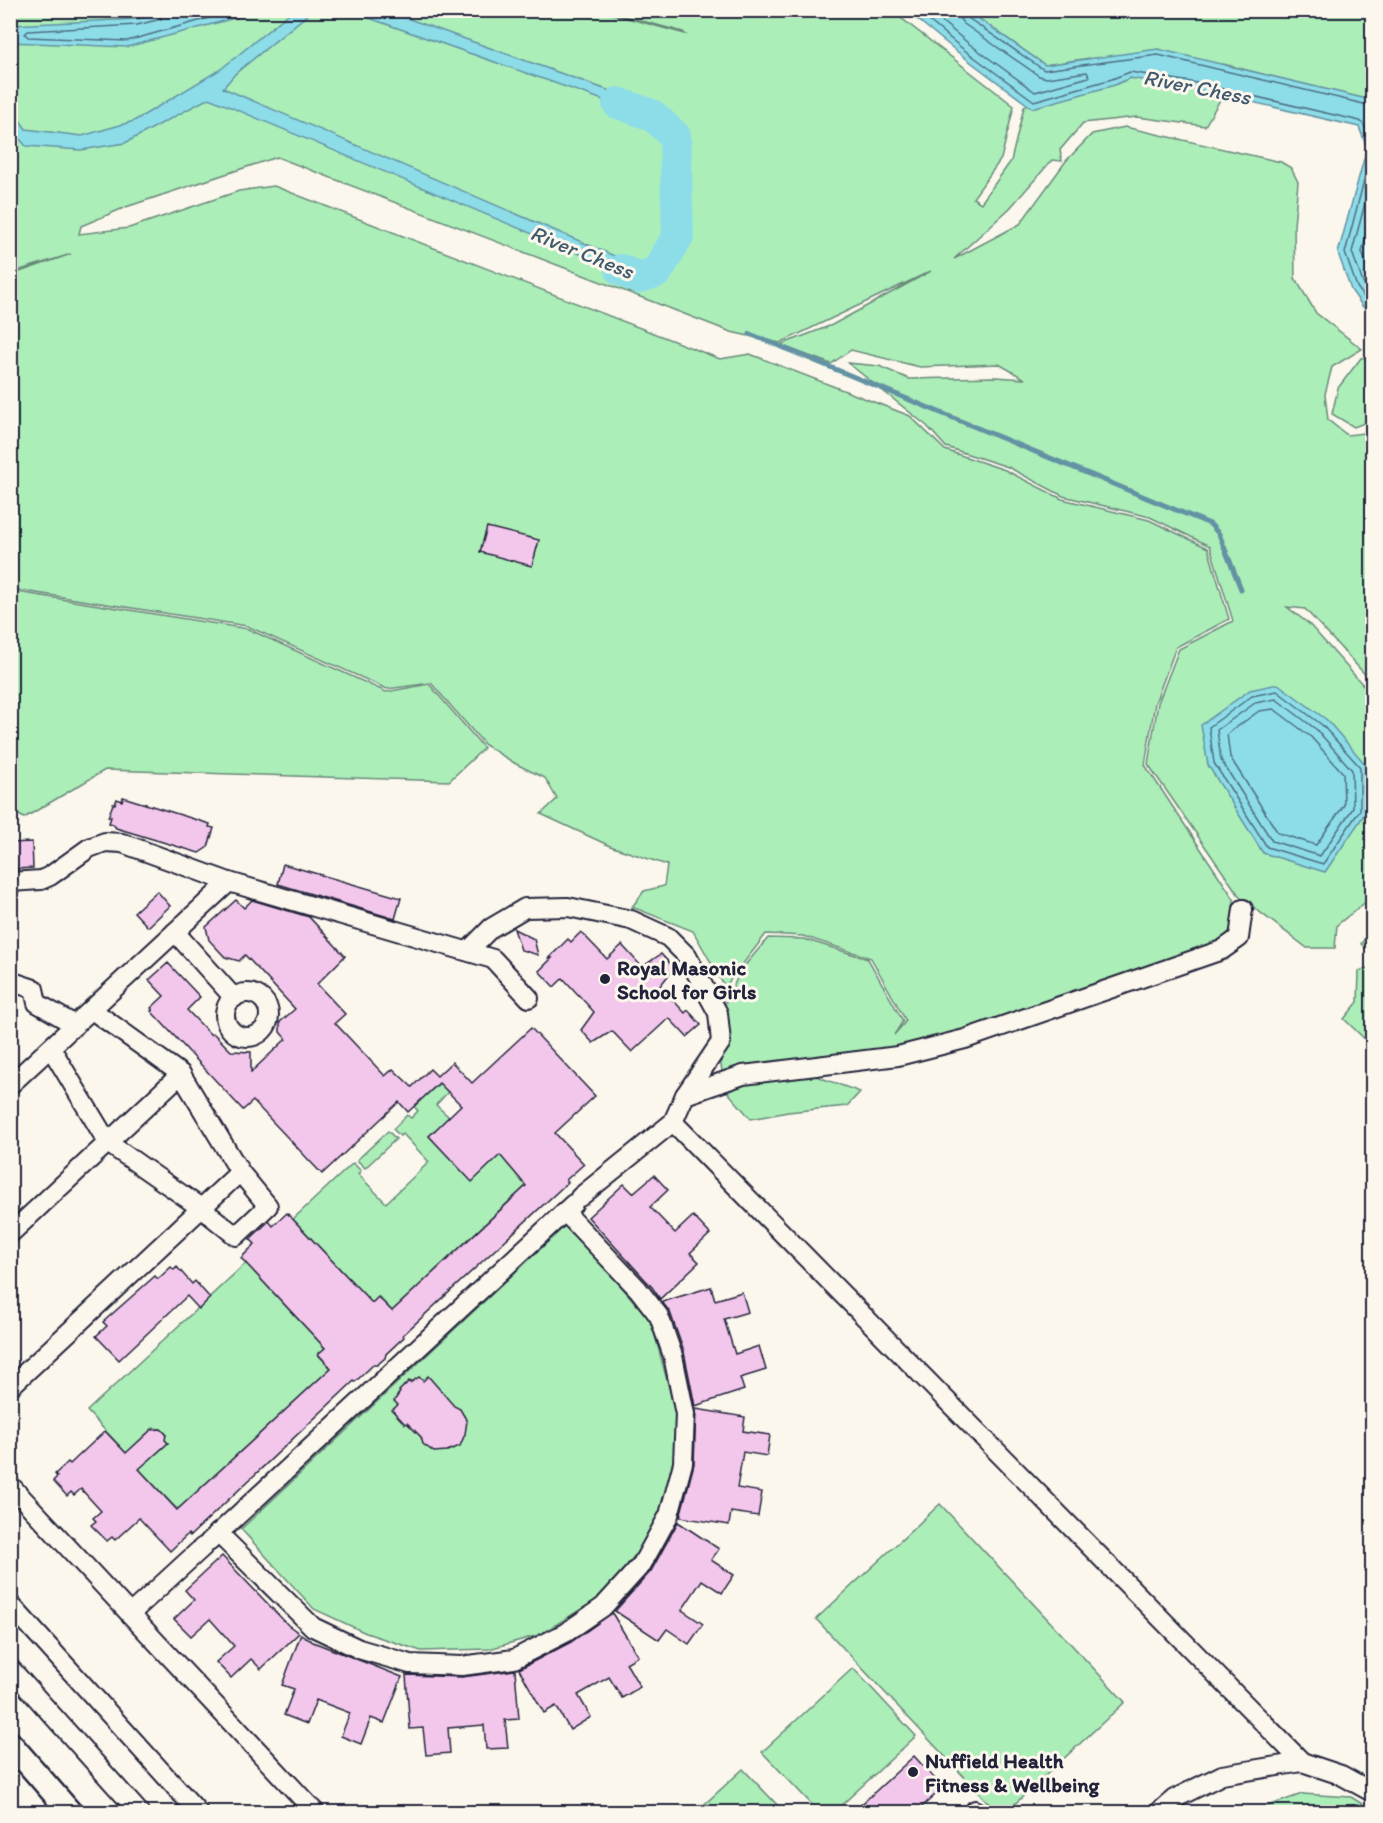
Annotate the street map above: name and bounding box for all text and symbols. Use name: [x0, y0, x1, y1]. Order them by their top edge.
water label: River Chess: [1141, 63, 1254, 111]
water label: River Chess: [526, 219, 639, 285]
place label: Royal Masonic School for Girls: [617, 955, 756, 1004]
marker: Royal Masonic School for Girls: [598, 972, 612, 986]
place label: Nuffield Health Fitness & Wellbeing: [925, 1748, 1101, 1798]
marker: Nuffield Health Fitness & Wellbeing: [906, 1765, 920, 1779]

